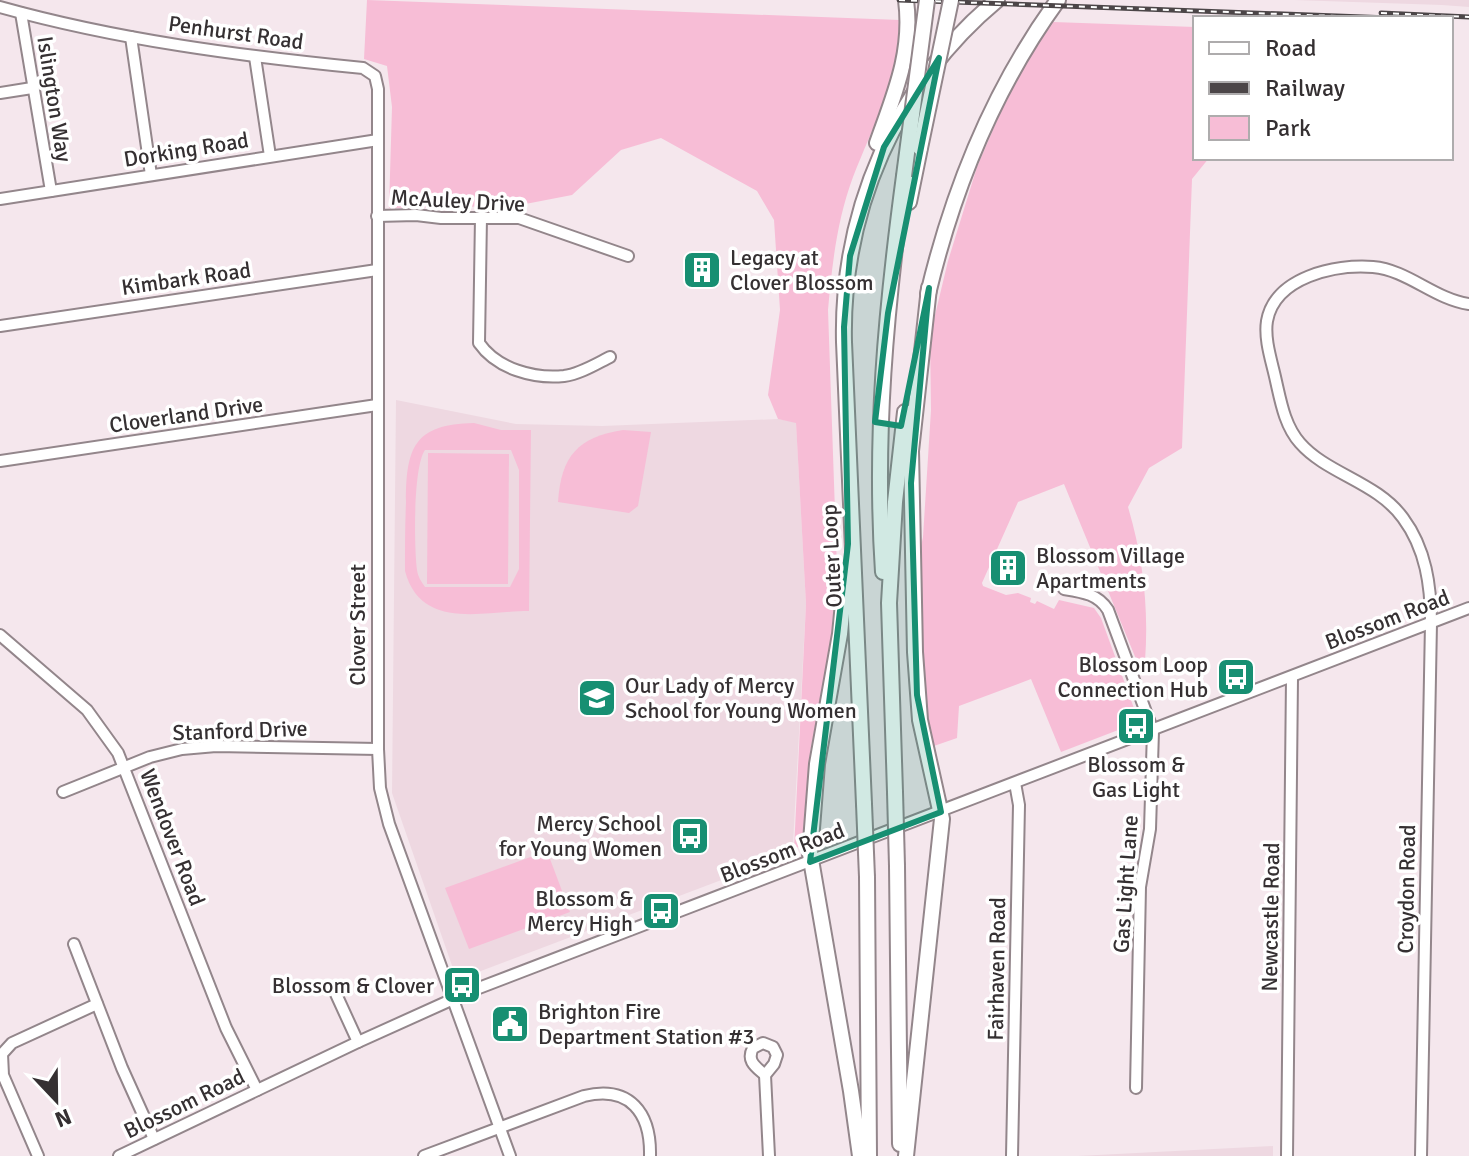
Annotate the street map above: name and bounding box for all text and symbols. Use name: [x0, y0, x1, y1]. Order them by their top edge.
street label: Penhurst Road: [167, 10, 305, 55]
legend: [1193, 16, 1453, 160]
text: Road: [1265, 33, 1316, 63]
street label: Islington Way: [31, 34, 78, 165]
text: Railway: [1265, 73, 1345, 103]
text: Park: [1265, 113, 1311, 143]
street label: Dorking Road: [122, 126, 251, 173]
street label: McAuley Drive: [390, 183, 526, 218]
place label: Legacy at Clover Blossom: [730, 244, 874, 296]
building icon: Legacy at Clover Blossom: [681, 249, 723, 291]
street label: Kimbark Road: [120, 256, 253, 301]
street label: Cloverland Drive: [107, 390, 265, 439]
street label: Outer Loop: [815, 504, 848, 608]
place label: Blossom Village Apartments: [1036, 542, 1185, 594]
building icon: Blossom Village Apartments: [987, 547, 1029, 589]
street label: Clover Street: [344, 564, 371, 686]
street label: Blossom Road: [1321, 583, 1453, 656]
place label: Blossom Loop Connection Hub: [1057, 651, 1208, 703]
bus stop icon: Blossom Loop Connection Hub: [1215, 656, 1257, 698]
place label: Our Lady of Mercy School for Young Women: [625, 672, 857, 724]
school or university icon: Our Lady of Mercy School for Young Women: [576, 677, 618, 719]
bus stop icon: Blossom & Gas Light: [1115, 705, 1157, 747]
street label: Stanford Drive: [172, 715, 308, 746]
place label: Blossom & Gas Light: [1087, 751, 1185, 803]
street label: Wendover Road: [134, 765, 211, 909]
place label: Mercy School for Young Women: [499, 810, 662, 862]
street label: Gas Light Lane: [1107, 814, 1144, 954]
bus stop icon: Mercy School for Young Women: [669, 815, 711, 857]
street label: Blossom Road: [716, 816, 848, 889]
street label: Croydon Road: [1392, 824, 1421, 954]
street label: Newcastle Road: [1256, 842, 1285, 992]
place label: Blossom & Mercy High: [527, 885, 633, 937]
bus stop icon: Blossom & Mercy High: [640, 890, 682, 932]
street label: Fairhaven Road: [982, 897, 1011, 1041]
bus stop icon: Blossom & Clover: [441, 964, 483, 1006]
place label: Blossom & Clover: [272, 972, 434, 999]
place label: Brighton Fire Department Station #3: [538, 998, 754, 1050]
public building icon: Brighton Fire Department Station #3: [489, 1003, 531, 1045]
north arrow: [16, 1060, 96, 1140]
street label: Blossom Road: [119, 1063, 249, 1144]
text: N: [51, 1103, 75, 1133]

